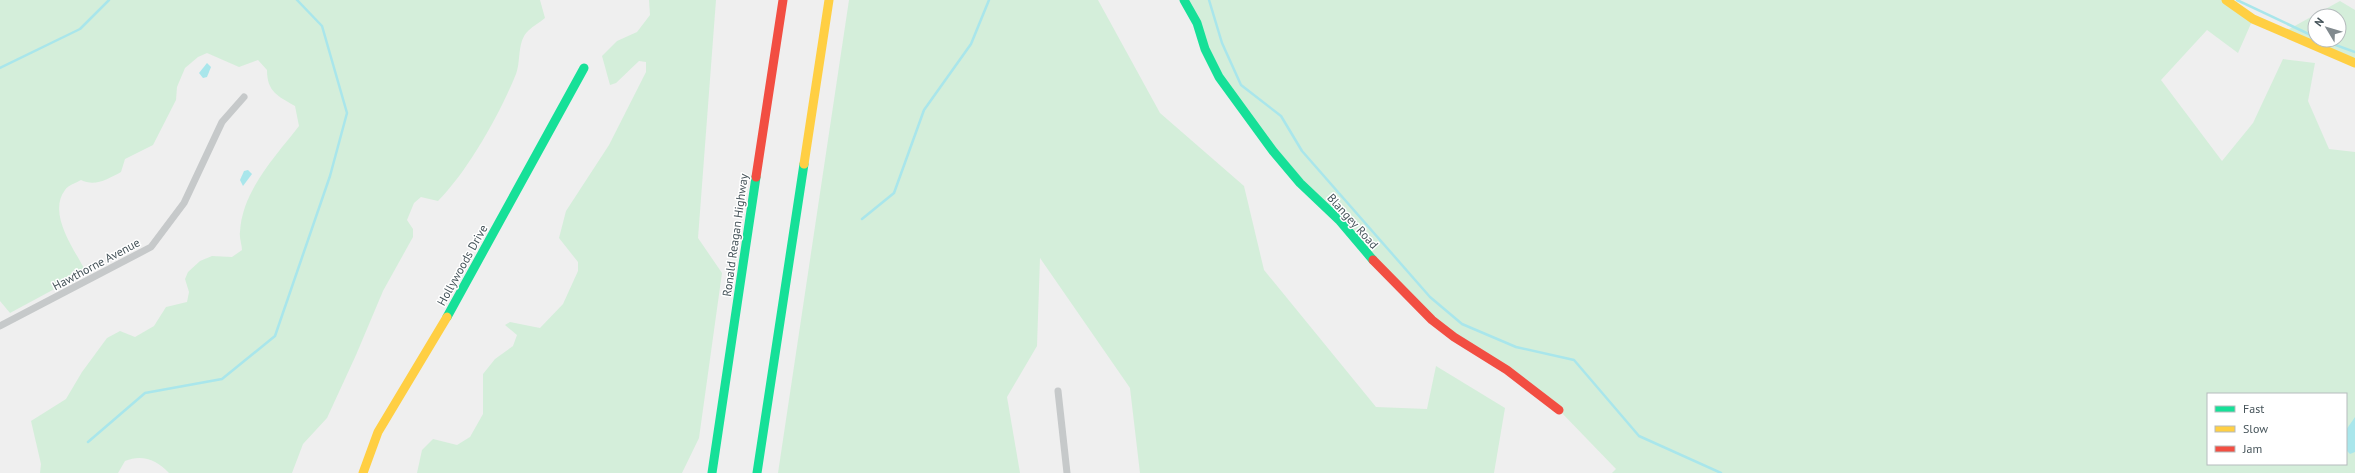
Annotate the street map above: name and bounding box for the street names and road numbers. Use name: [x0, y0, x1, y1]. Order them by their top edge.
street label: Ronald Reagan Highway: [719, 172, 751, 297]
street label: Blangey Road: [1324, 190, 1382, 252]
street label: Hollywoods Drive: [434, 222, 490, 308]
street label: Hawthorne Avenue: [50, 235, 142, 293]

